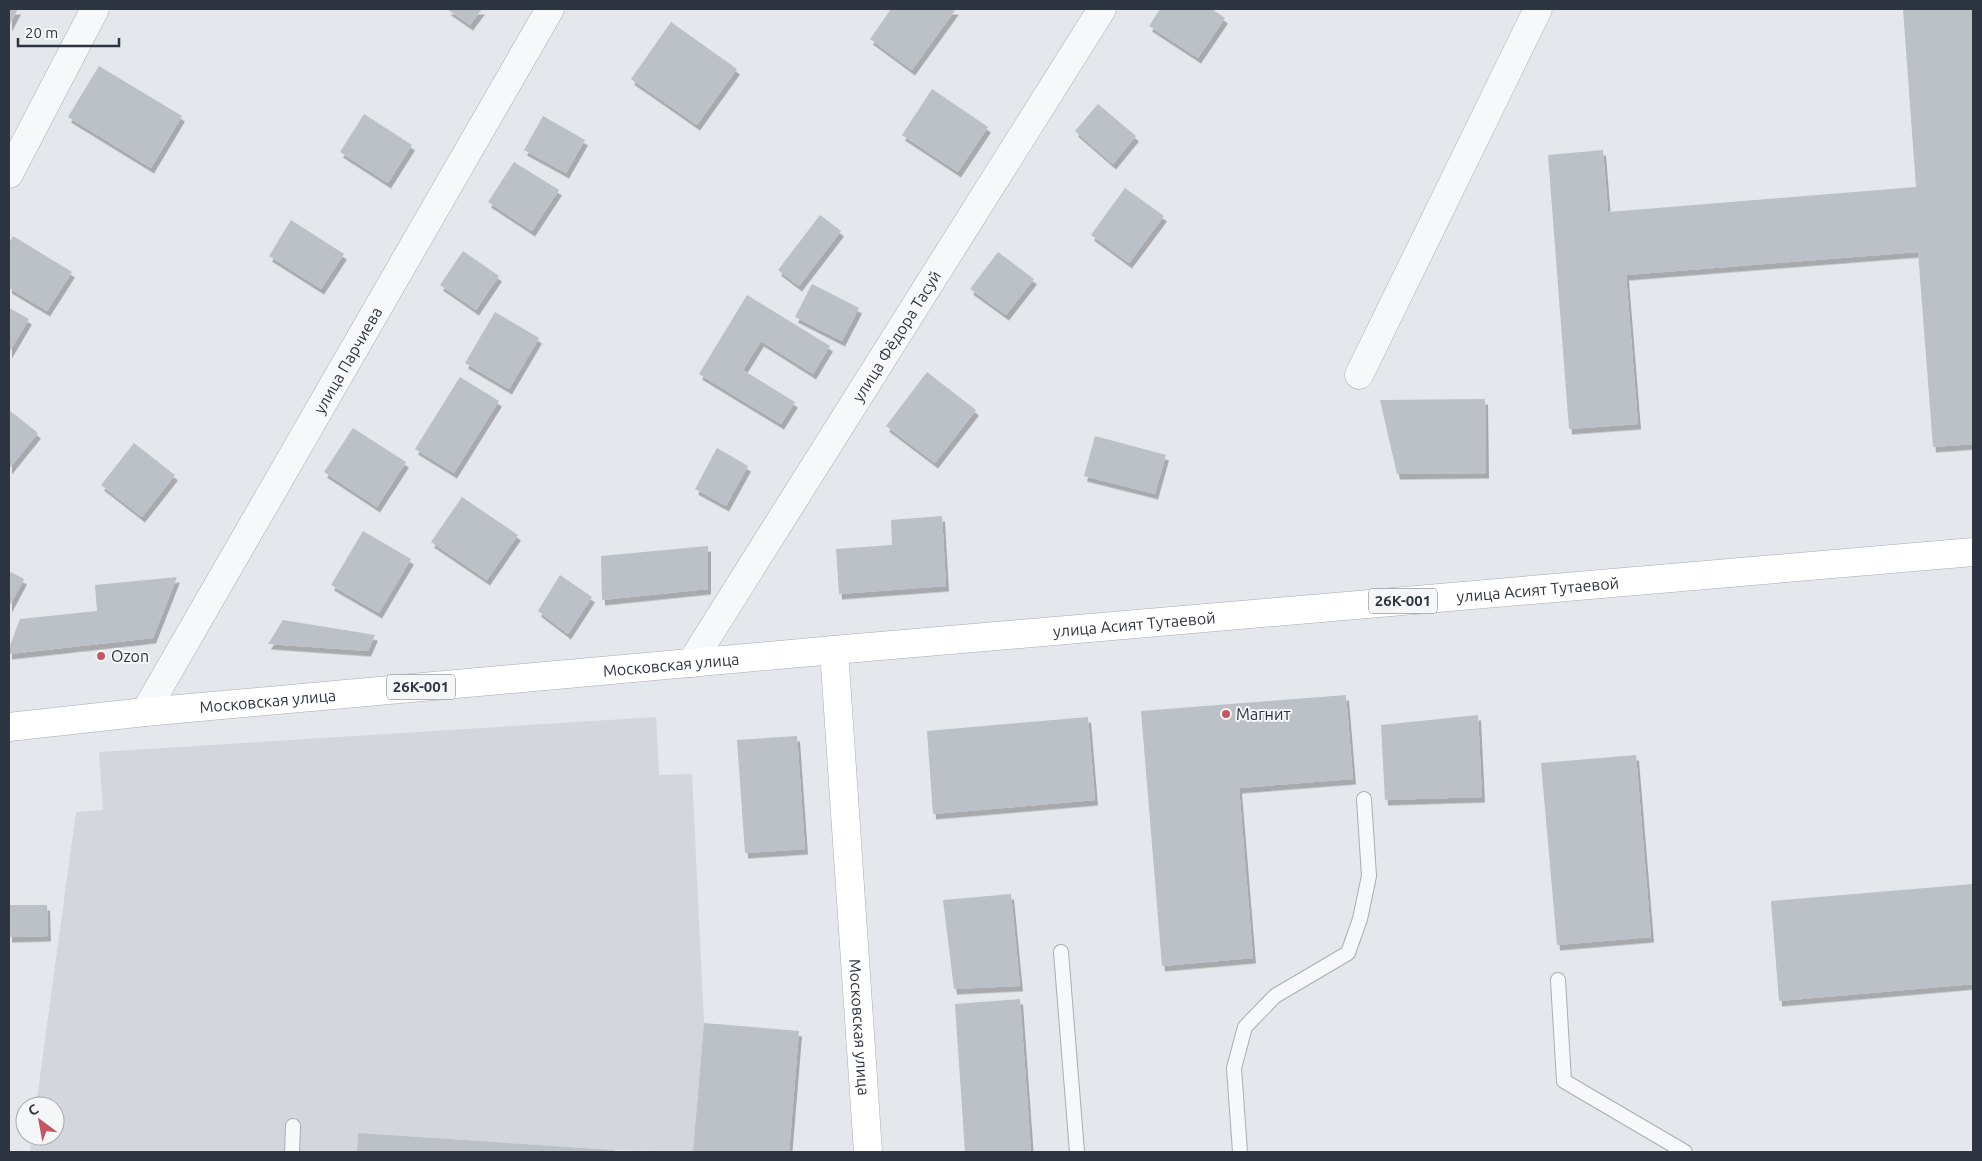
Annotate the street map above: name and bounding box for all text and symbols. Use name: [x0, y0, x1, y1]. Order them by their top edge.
scale bar: [18, 15, 119, 47]
text: 20 m: [25, 24, 58, 41]
street label: улица Фёдора Тасуй: [848, 267, 944, 405]
street label: улица Парчиева: [310, 304, 385, 417]
street label: улица Асият Тутаевой: [1456, 573, 1620, 605]
road number: 26К-001: [1369, 588, 1437, 614]
street label: улица Асият Тутаевой: [1052, 608, 1216, 640]
place label: Ozon: [111, 647, 149, 665]
marker: Ozon: [95, 650, 107, 662]
street label: Московская улица: [602, 650, 740, 680]
road number: 26К-001: [387, 674, 455, 700]
street label: Московская улица: [199, 686, 337, 716]
place label: Магнит: [1236, 705, 1291, 723]
marker: Магнит: [1220, 708, 1232, 720]
street label: Московская улица: [846, 958, 873, 1096]
north arrow: [15, 1096, 65, 1146]
text: С: [25, 1101, 41, 1119]

